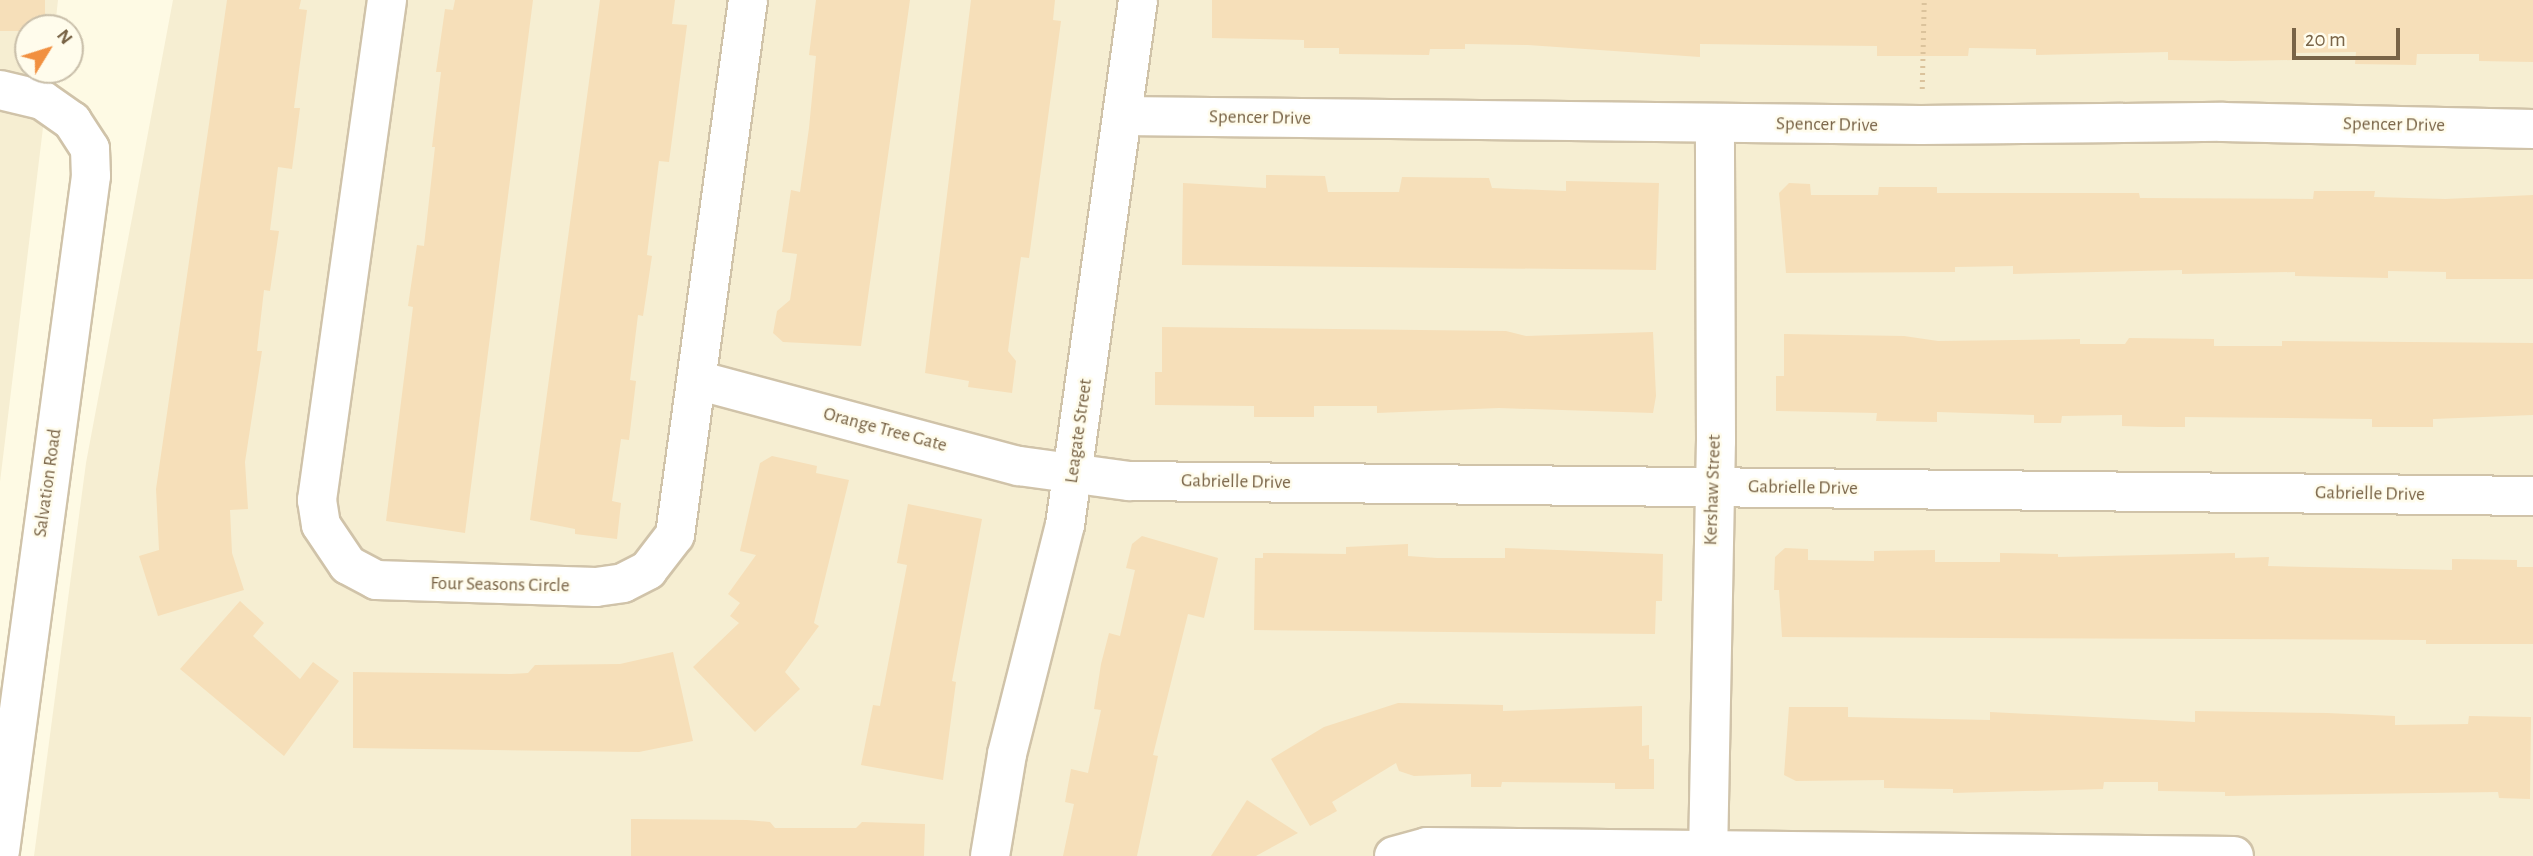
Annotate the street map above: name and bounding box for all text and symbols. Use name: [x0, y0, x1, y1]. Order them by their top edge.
north arrow: [14, 14, 84, 84]
scale bar: [2295, 14, 2404, 58]
text: N: [53, 26, 76, 48]
text: 20 m: [2305, 29, 2346, 50]
street label: Spencer Drive: [1209, 106, 1311, 130]
street label: Spencer Drive: [1776, 113, 1878, 137]
street label: Spencer Drive: [2343, 113, 2445, 137]
street label: Leagate Street: [1060, 377, 1098, 485]
street label: Orange Tree Gate: [821, 403, 949, 457]
street label: Salvation Road: [29, 427, 67, 539]
street label: Kershaw Street: [1700, 434, 1726, 546]
street label: Gabrielle Drive: [1181, 470, 1291, 494]
street label: Gabrielle Drive: [1748, 476, 1858, 500]
street label: Gabrielle Drive: [2315, 482, 2425, 506]
street label: Four Seasons Circle: [430, 572, 570, 598]

